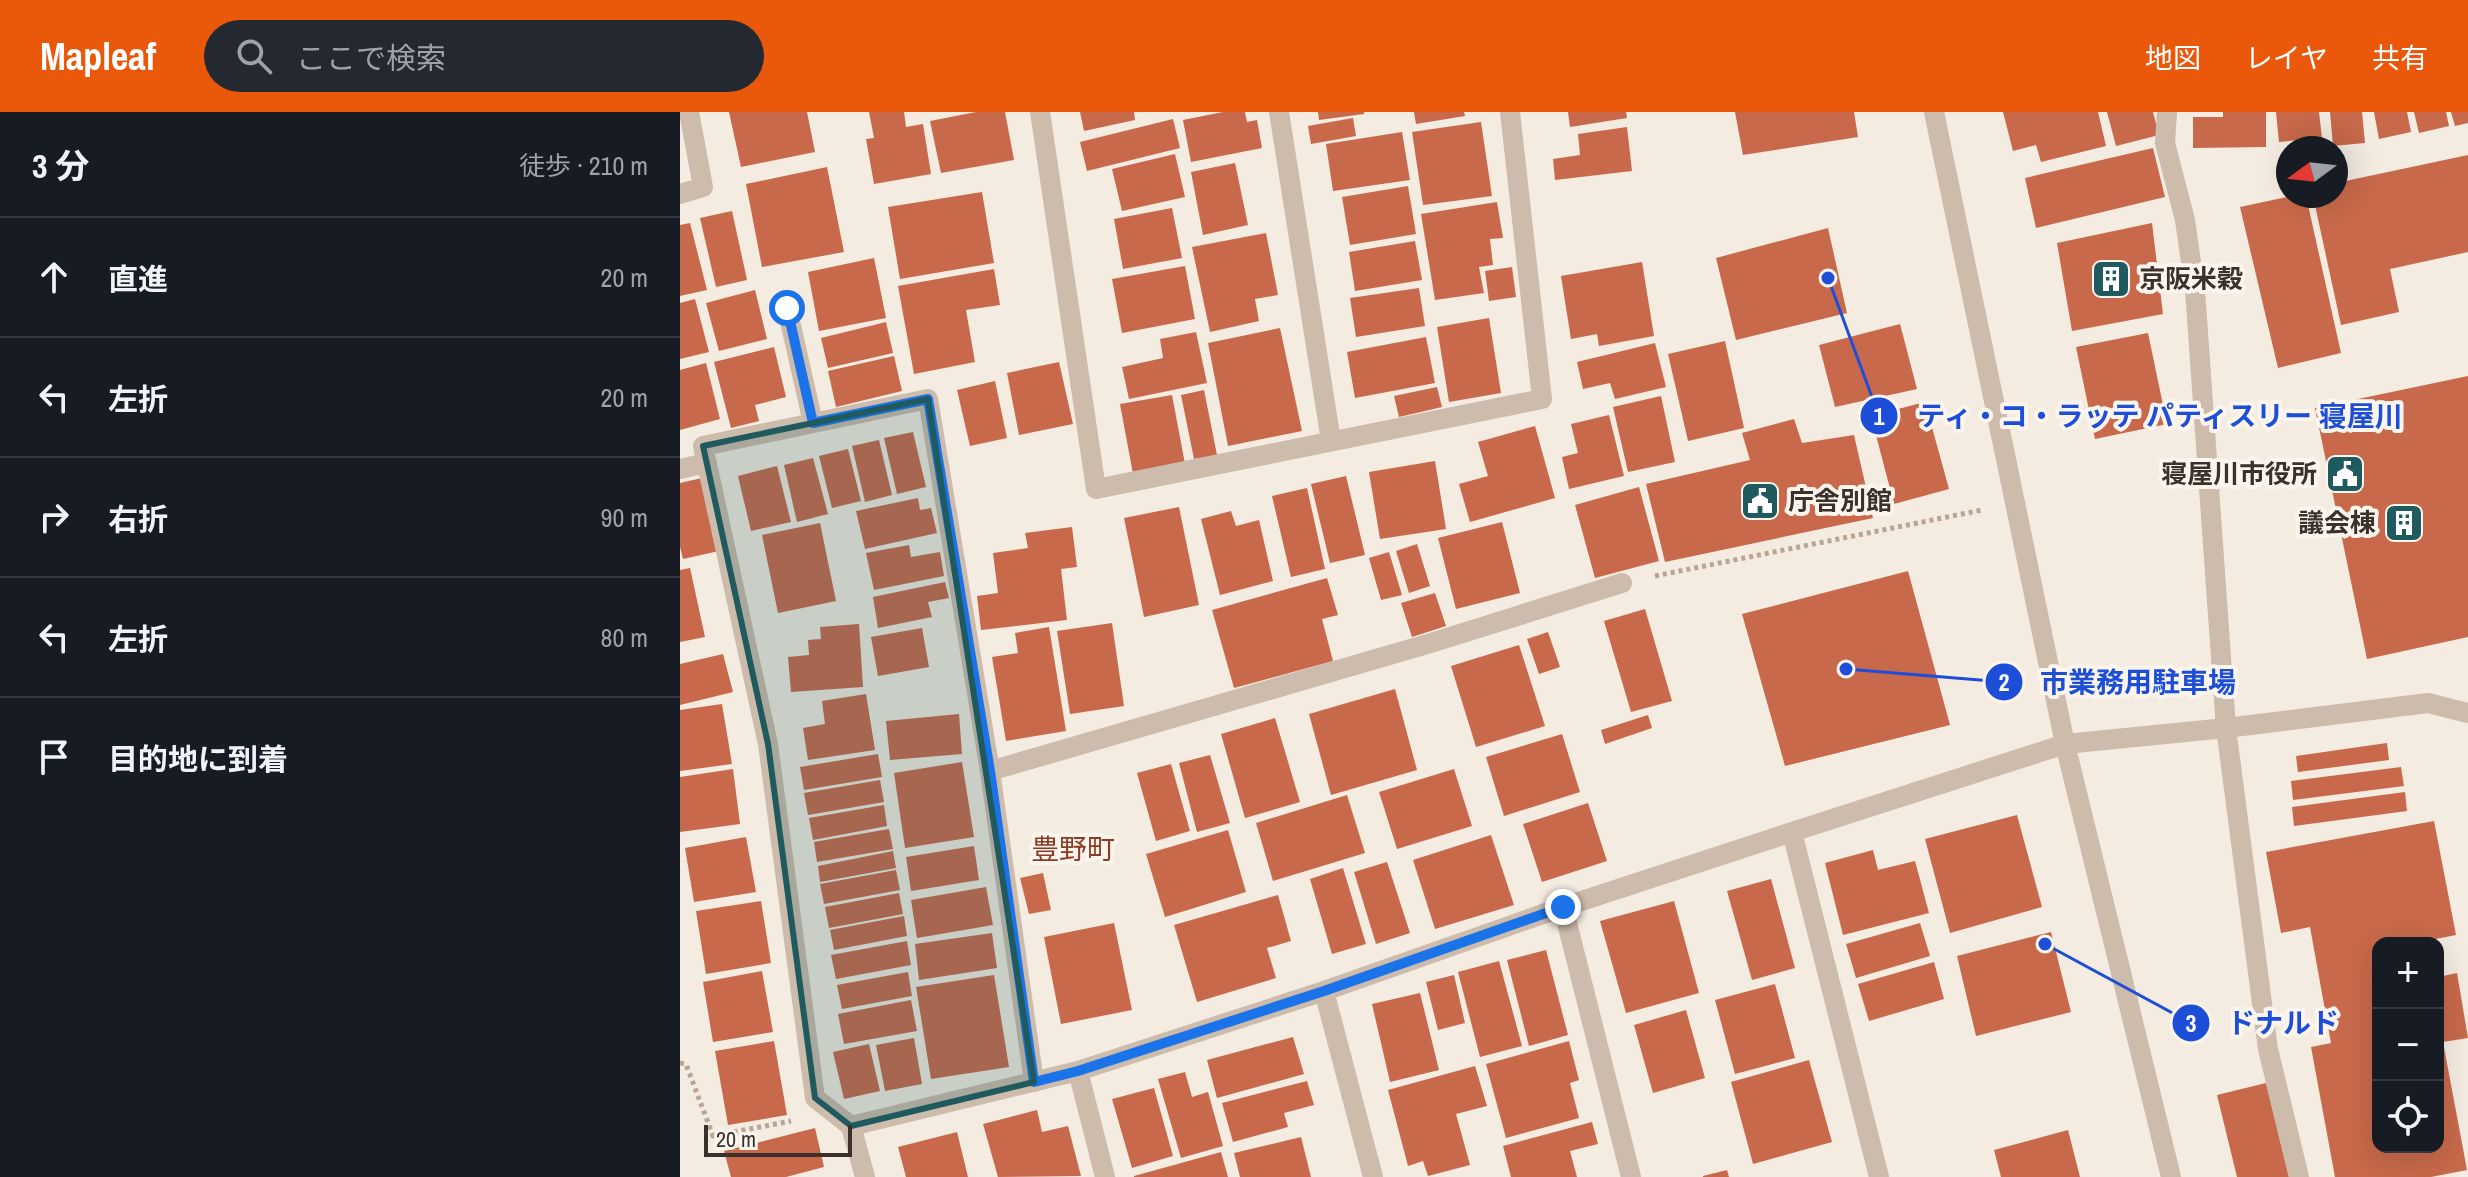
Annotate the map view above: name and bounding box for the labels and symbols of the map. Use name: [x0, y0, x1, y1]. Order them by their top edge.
north arrow: [2276, 136, 2348, 208]
building icon: 京阪米穀: [2090, 258, 2132, 300]
place label: 京阪米穀: [2139, 261, 2243, 296]
route start: [769, 290, 805, 326]
callout: ティ・コ・ラッテ パティスリー 寝屋川: [1859, 390, 2420, 442]
text: ティ・コ・ラッテ パティスリー 寝屋川: [1917, 397, 2403, 435]
text: 1: [1874, 400, 1885, 432]
public building icon: 寝屋川市役所: [2324, 453, 2366, 495]
place label: 寝屋川市役所: [2161, 456, 2317, 491]
public building icon: 庁舎別館: [1739, 480, 1781, 522]
place label: 庁舎別館: [1788, 483, 1892, 518]
building icon: 議会棟: [2383, 502, 2425, 544]
place label: 議会棟: [2298, 505, 2376, 540]
callout: 市業務用駐車場: [1984, 656, 2252, 708]
text: 市業務用駐車場: [2040, 663, 2236, 701]
text: 2: [1999, 666, 2010, 698]
district label: 豊野町: [1031, 830, 1115, 868]
route end: [1545, 889, 1581, 925]
callout: ドナルド: [2171, 997, 2355, 1049]
text: ドナルド: [2227, 1004, 2339, 1042]
text: 3: [2186, 1007, 2197, 1039]
scale bar: [704, 1121, 852, 1157]

